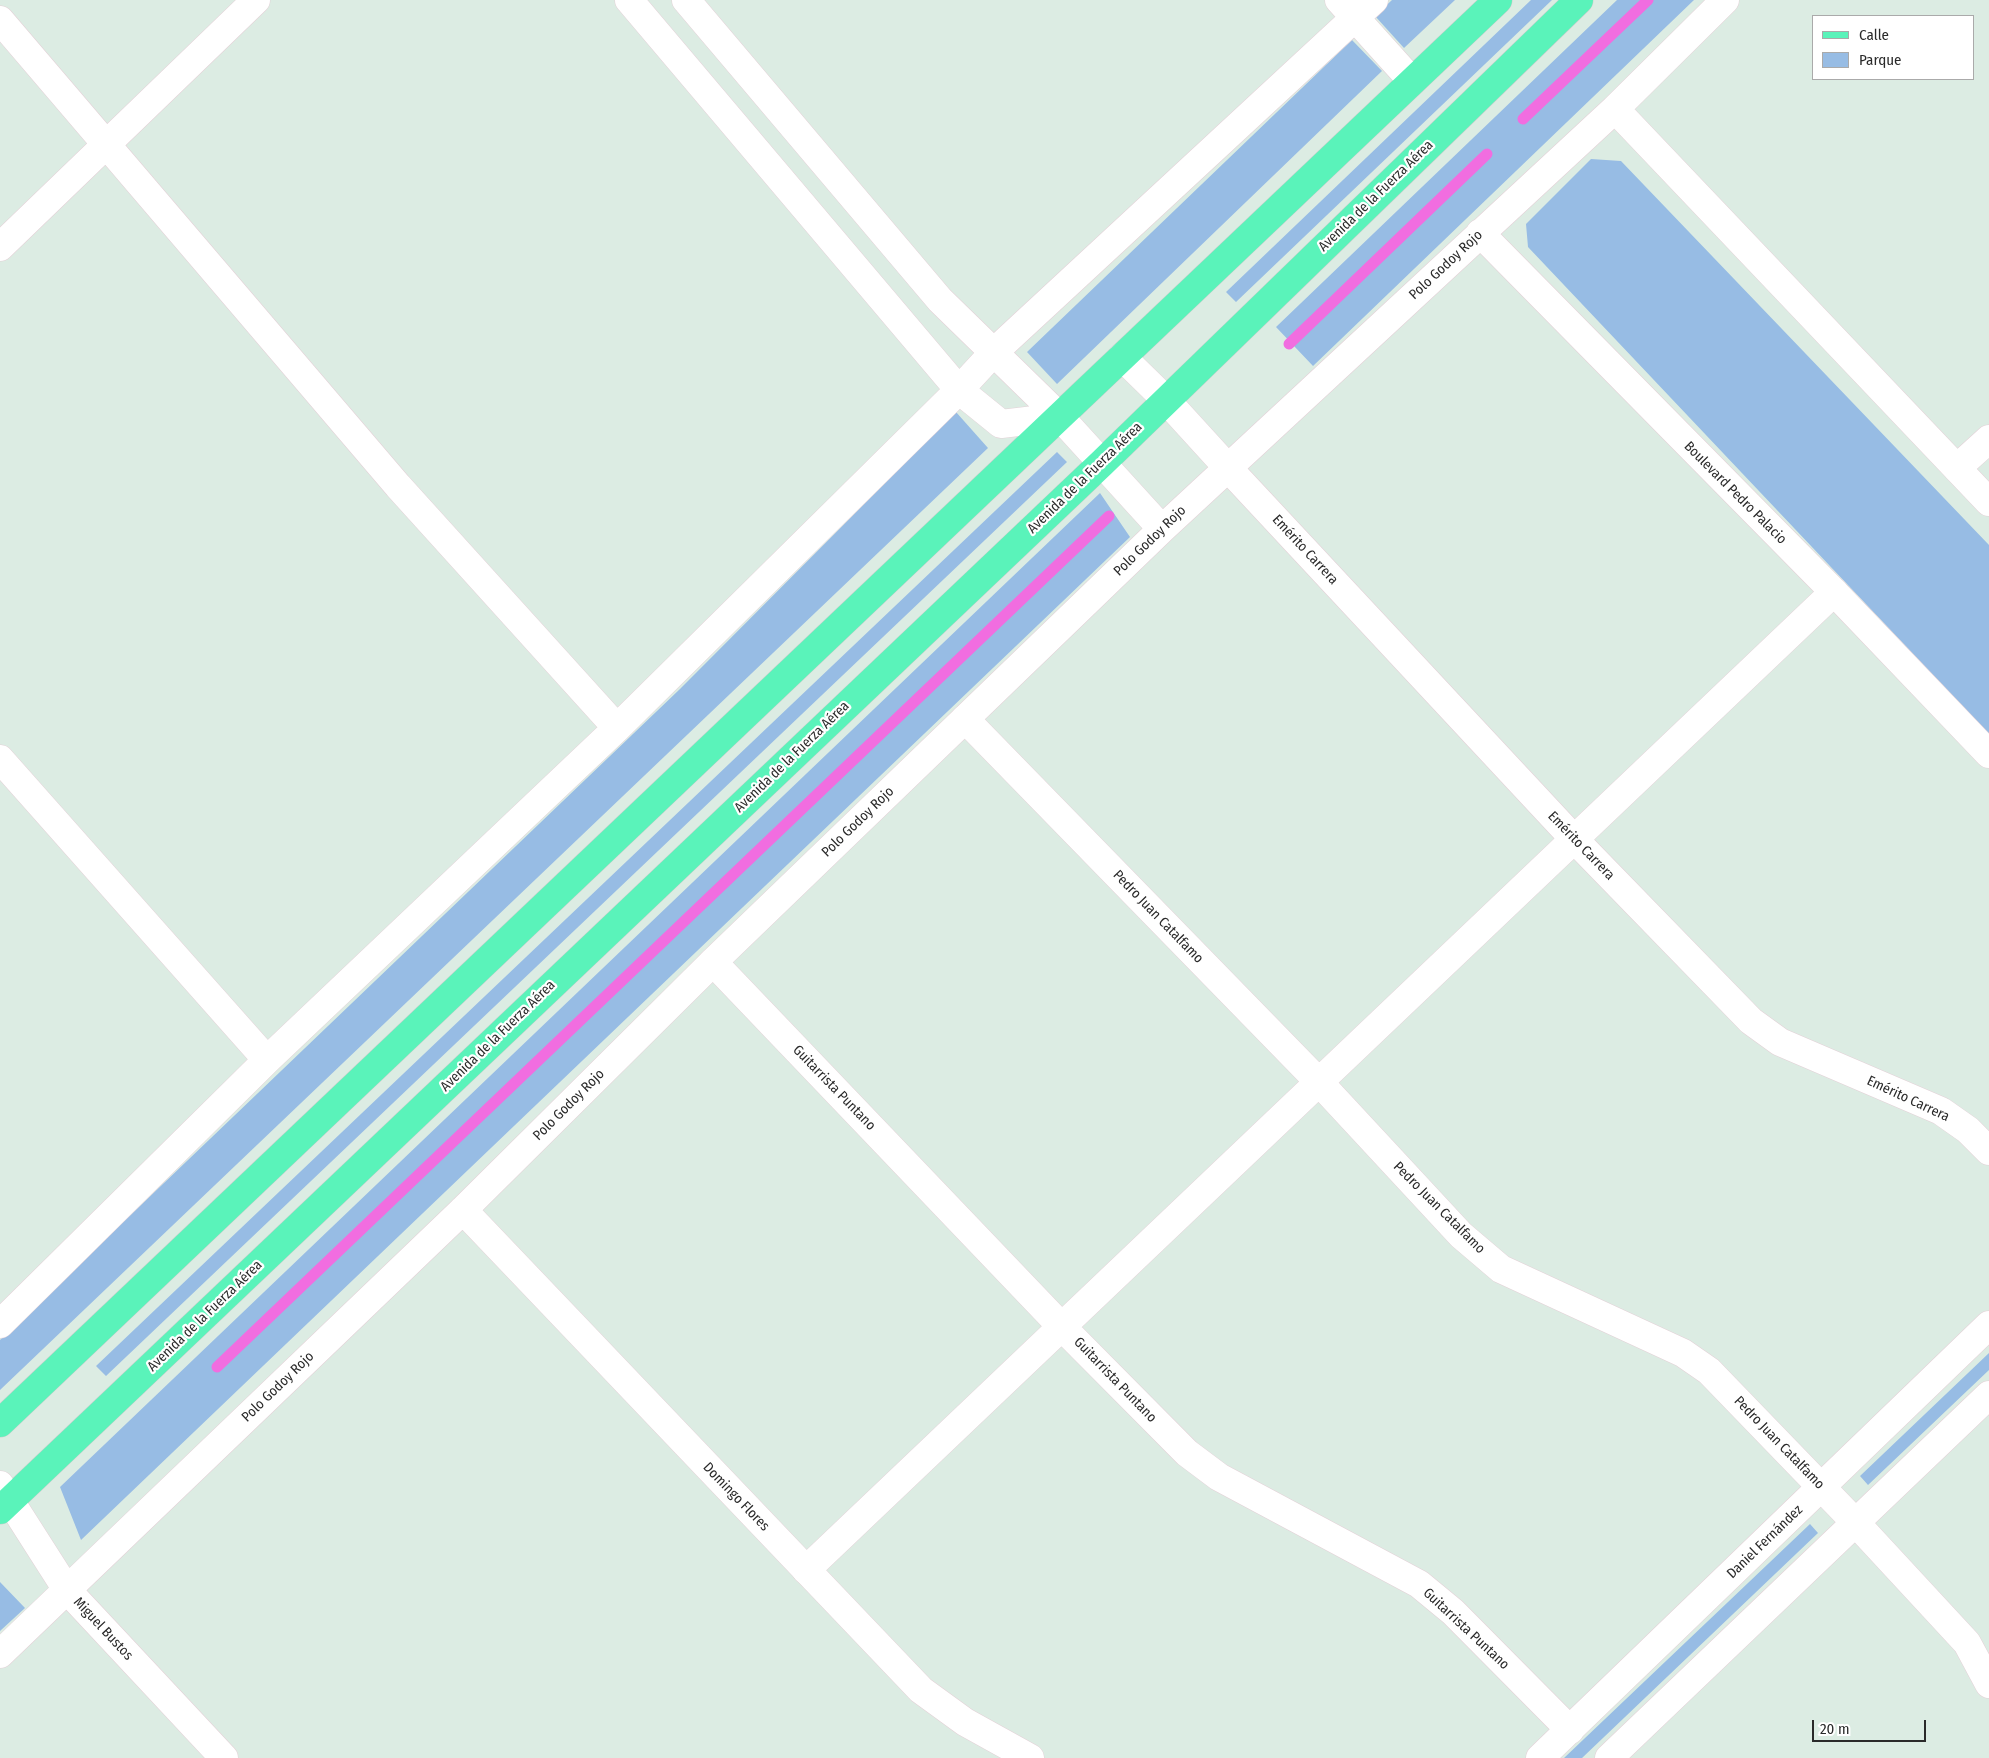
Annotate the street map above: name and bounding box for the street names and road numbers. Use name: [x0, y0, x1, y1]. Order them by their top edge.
street label: Avenida de la Fuerza Aérea: [1315, 137, 1437, 255]
street label: Polo Godoy Rojo: [1406, 227, 1486, 303]
street label: Avenida de la Fuerza Aérea: [1024, 419, 1146, 537]
street label: Boulevard Pedro Palacio: [1680, 438, 1790, 548]
street label: Polo Godoy Rojo: [1110, 502, 1190, 580]
street label: Emérito Carrera: [1269, 512, 1341, 588]
street label: Avenida de la Fuerza Aérea: [731, 698, 853, 816]
street label: Polo Godoy Rojo: [818, 783, 898, 861]
street label: Emérito Carrera: [1544, 808, 1618, 884]
street label: Pedro Juan Catalfamo: [1109, 867, 1207, 967]
street label: Avenida de la Fuerza Aérea: [437, 977, 559, 1095]
street label: Guitarrista Puntano: [789, 1042, 879, 1134]
street label: Polo Godoy Rojo: [530, 1066, 608, 1144]
street label: Emérito Carrera: [1864, 1073, 1952, 1125]
street label: Pedro Juan Catalfamo: [1390, 1159, 1488, 1257]
street label: Avenida de la Fuerza Aérea: [144, 1257, 266, 1375]
street label: Guitarrista Puntano: [1070, 1334, 1160, 1426]
street label: Polo Godoy Rojo: [238, 1348, 318, 1426]
street label: Pedro Juan Catalfamo: [1730, 1393, 1828, 1493]
street label: Domingo Flores: [699, 1459, 773, 1535]
street label: Daniel Fernández: [1724, 1502, 1806, 1582]
street label: Guitarrista Puntano: [1419, 1585, 1513, 1673]
street label: Miguel Bustos: [70, 1594, 136, 1664]

